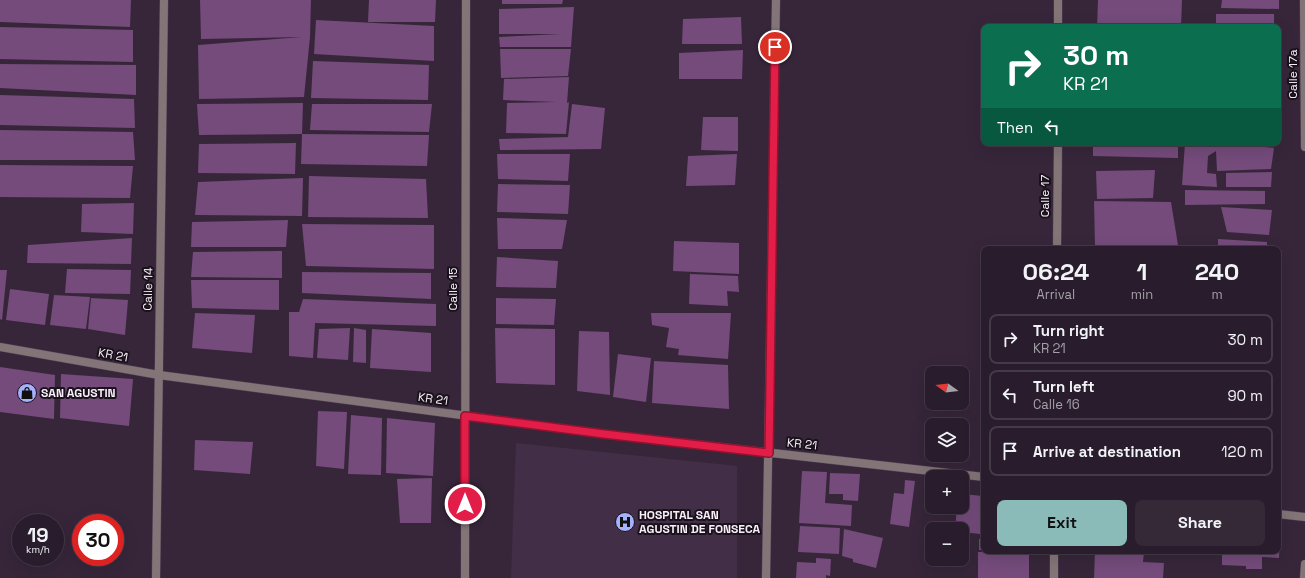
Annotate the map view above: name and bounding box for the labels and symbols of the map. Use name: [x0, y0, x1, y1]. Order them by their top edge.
pin: [758, 30, 792, 64]
street label: Calle 17a: [1285, 49, 1301, 99]
street label: Calle 17: [1037, 175, 1053, 217]
street label: Calle 14: [140, 267, 156, 311]
street label: Calle 15: [445, 268, 461, 310]
street label: KR 21: [97, 344, 129, 366]
north arrow: [925, 366, 969, 410]
shop icon: SAN AGUSTIN: [16, 382, 38, 404]
place label: SAN AGUSTIN: [41, 385, 116, 401]
street label: KR 21: [417, 389, 449, 409]
street label: KR 21: [786, 434, 818, 454]
position arrow: [444, 483, 486, 525]
place label: HOSPITAL SAN AGUSTIN DE FONSECA: [639, 507, 761, 537]
hospital icon: HOSPITAL SAN AGUSTIN DE FONSECA: [614, 511, 636, 533]
speed limit sign: 30: [72, 514, 124, 566]

